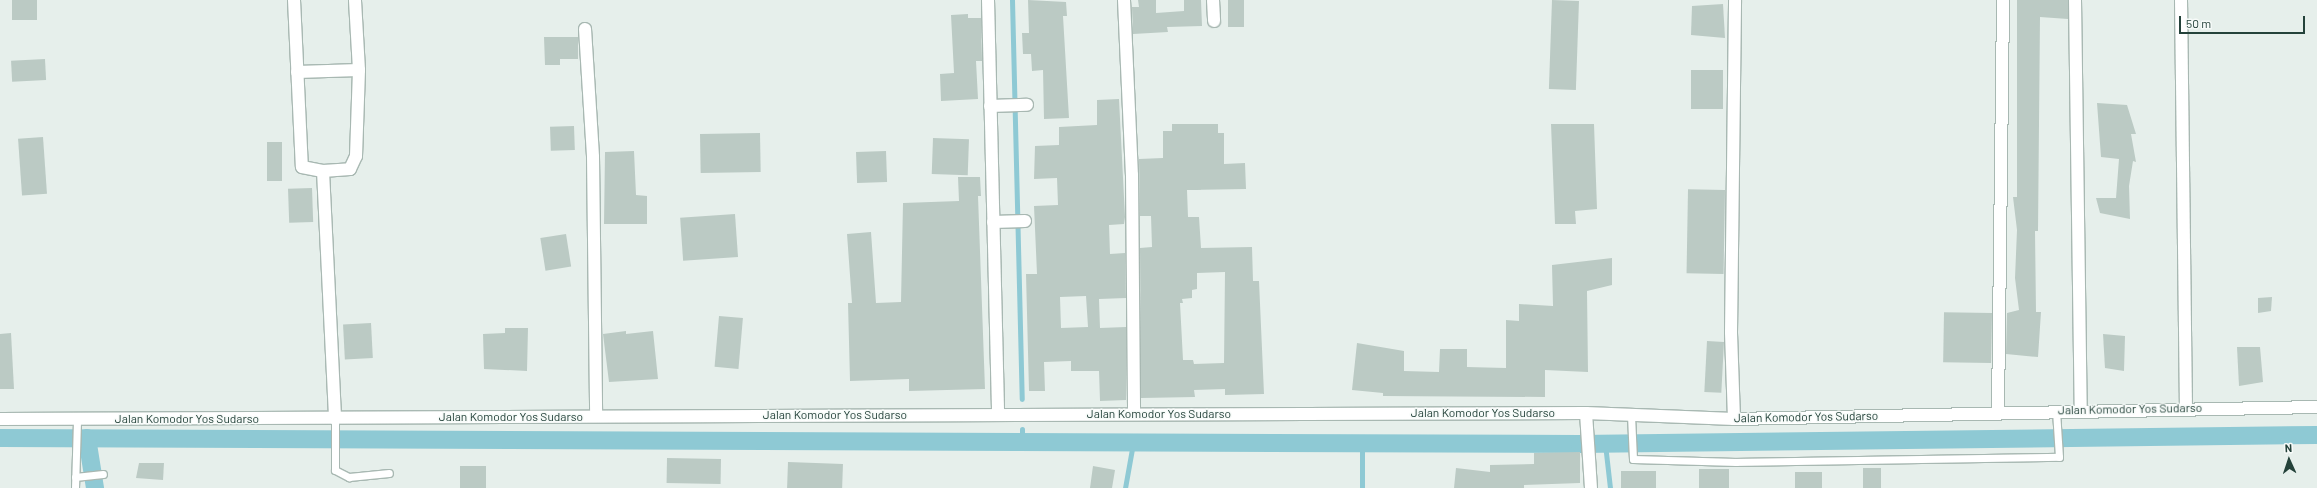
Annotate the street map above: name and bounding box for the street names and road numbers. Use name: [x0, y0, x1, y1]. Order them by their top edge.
street label: Jalan Komodor Yos Sudarso: [2058, 401, 2202, 417]
street label: Jalan Komodor Yos Sudarso: [1411, 406, 1555, 420]
street label: Jalan Komodor Yos Sudarso: [1087, 407, 1231, 421]
street label: Jalan Komodor Yos Sudarso: [763, 408, 907, 422]
street label: Jalan Komodor Yos Sudarso: [1734, 409, 1878, 425]
street label: Jalan Komodor Yos Sudarso: [439, 410, 583, 424]
street label: Jalan Komodor Yos Sudarso: [115, 412, 259, 426]

